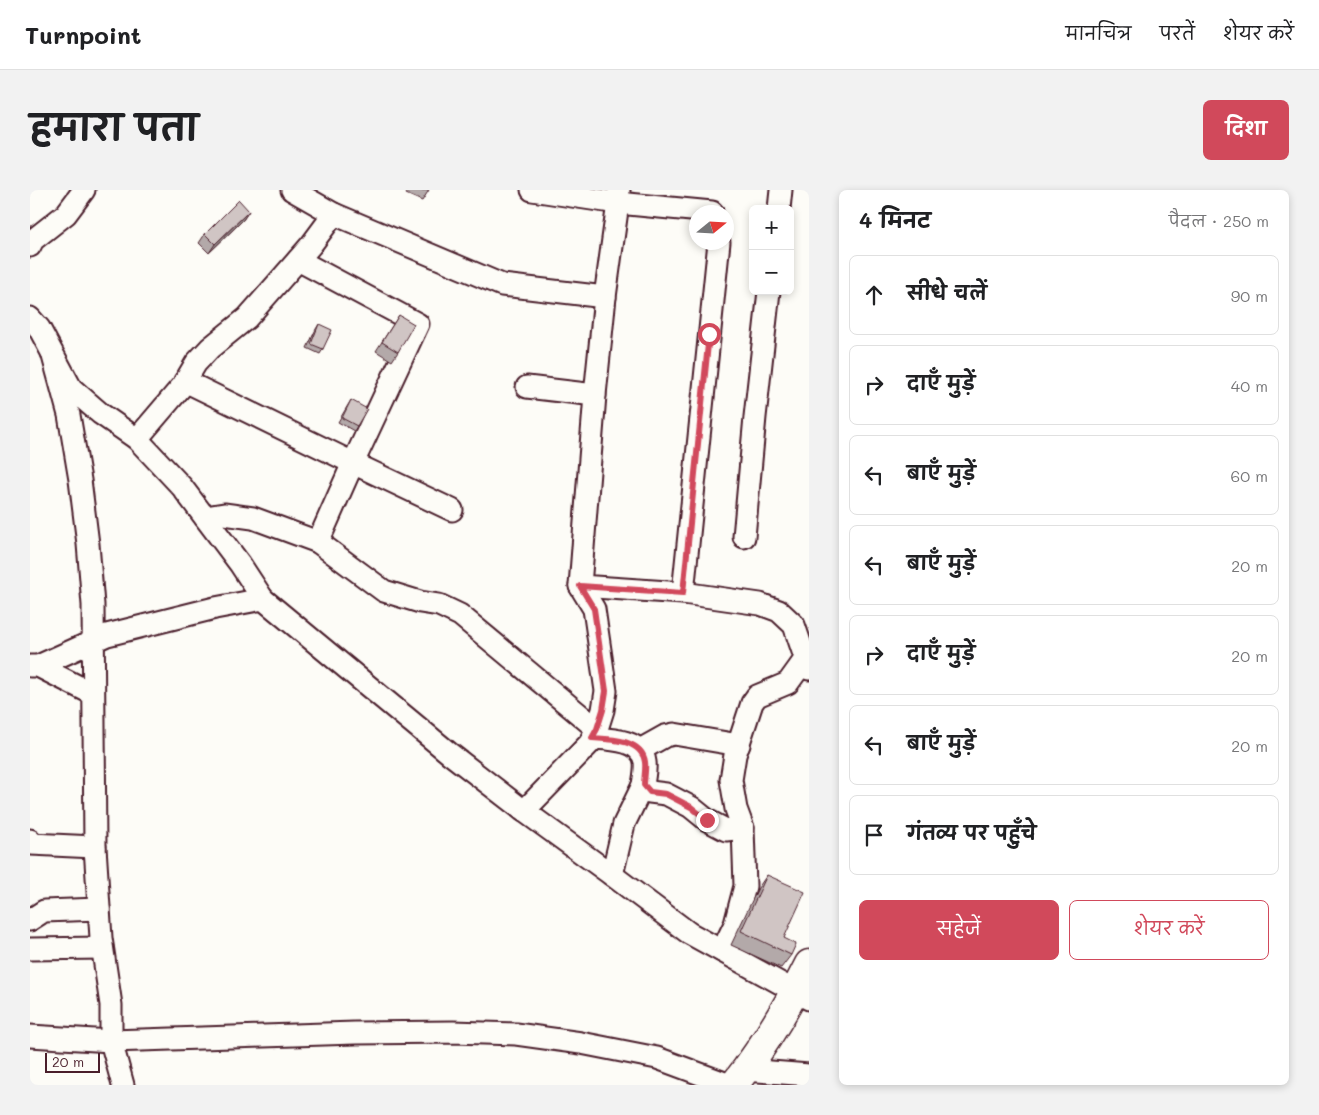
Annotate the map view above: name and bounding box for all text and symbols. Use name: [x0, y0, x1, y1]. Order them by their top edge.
text: Turnpoint: [25, 19, 141, 50]
text: मानचित्र: [1065, 21, 1131, 45]
text: परतें: [1159, 21, 1195, 45]
text: शेयर करें: [1223, 21, 1294, 45]
button: दिशा: [1203, 100, 1289, 160]
text: हमारा पता: [30, 103, 198, 149]
north arrow: [689, 205, 734, 250]
map controls: [749, 205, 794, 295]
button: +: [749, 205, 794, 250]
text: 4 मिनट: [859, 206, 931, 233]
text: पैदल · 250 m: [1169, 210, 1269, 231]
button: −: [749, 250, 794, 295]
text: सीधे चलें: [907, 280, 987, 305]
icon: ahead: [860, 281, 888, 309]
text: 90 m: [1231, 285, 1268, 306]
route start: [698, 323, 721, 346]
text: दाएँ मुड़ें: [907, 370, 975, 395]
icon: right: [860, 371, 888, 399]
text: 40 m: [1231, 375, 1268, 396]
text: बाएँ मुड़ें: [907, 460, 976, 485]
icon: left: [860, 461, 888, 489]
text: 60 m: [1231, 465, 1268, 486]
text: बाएँ मुड़ें: [907, 550, 976, 575]
icon: left: [860, 551, 888, 579]
text: 20 m: [1231, 555, 1268, 576]
text: दाएँ मुड़ें: [907, 640, 975, 665]
icon: right: [860, 641, 888, 669]
text: 20 m: [1231, 645, 1268, 666]
text: बाएँ मुड़ें: [907, 730, 976, 755]
icon: left: [860, 731, 888, 759]
text: 20 m: [1231, 735, 1268, 756]
route end: [696, 809, 719, 832]
text: गंतव्य पर पहुँचे: [907, 820, 1036, 845]
icon: arrive: [860, 821, 888, 849]
button: सहेजें: [859, 900, 1059, 960]
button: शेयर करें: [1069, 900, 1269, 960]
scale bar: [45, 1050, 100, 1073]
text: 20 m: [52, 1052, 84, 1071]

